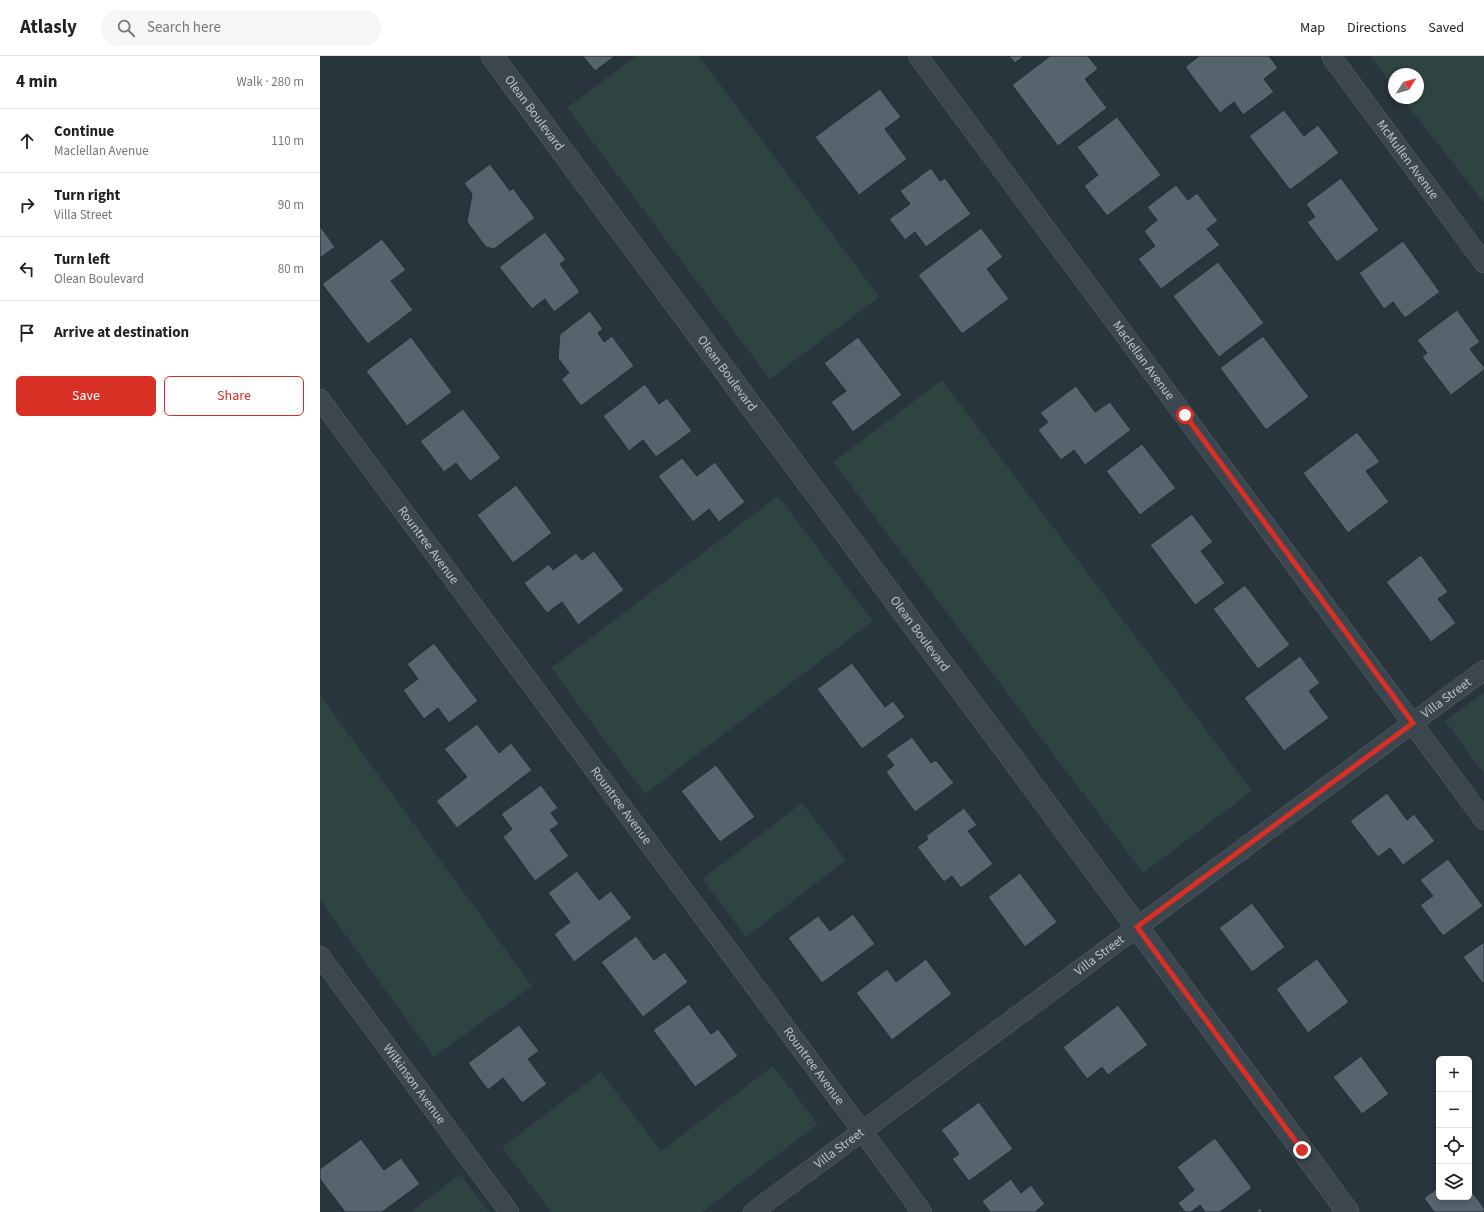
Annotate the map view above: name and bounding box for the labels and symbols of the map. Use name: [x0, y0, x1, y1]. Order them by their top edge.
north arrow: [1388, 68, 1424, 104]
street label: Olean Boulevard: [500, 71, 568, 155]
street label: McMullen Avenue: [1372, 116, 1443, 203]
street label: Maclellan Avenue: [1108, 317, 1179, 404]
street label: Olean Boulevard: [693, 332, 761, 415]
route start: [1176, 406, 1194, 424]
street label: Rountree Avenue: [393, 503, 463, 588]
street label: Olean Boulevard: [886, 592, 954, 675]
street label: Villa Street: [1417, 673, 1476, 723]
street label: Rountree Avenue: [586, 763, 656, 848]
street label: Villa Street: [1070, 930, 1128, 980]
street label: Rountree Avenue: [779, 1023, 849, 1109]
street label: Wilkinson Avenue: [379, 1040, 450, 1128]
street label: Villa Street: [810, 1123, 868, 1173]
route end: [1293, 1141, 1311, 1159]

